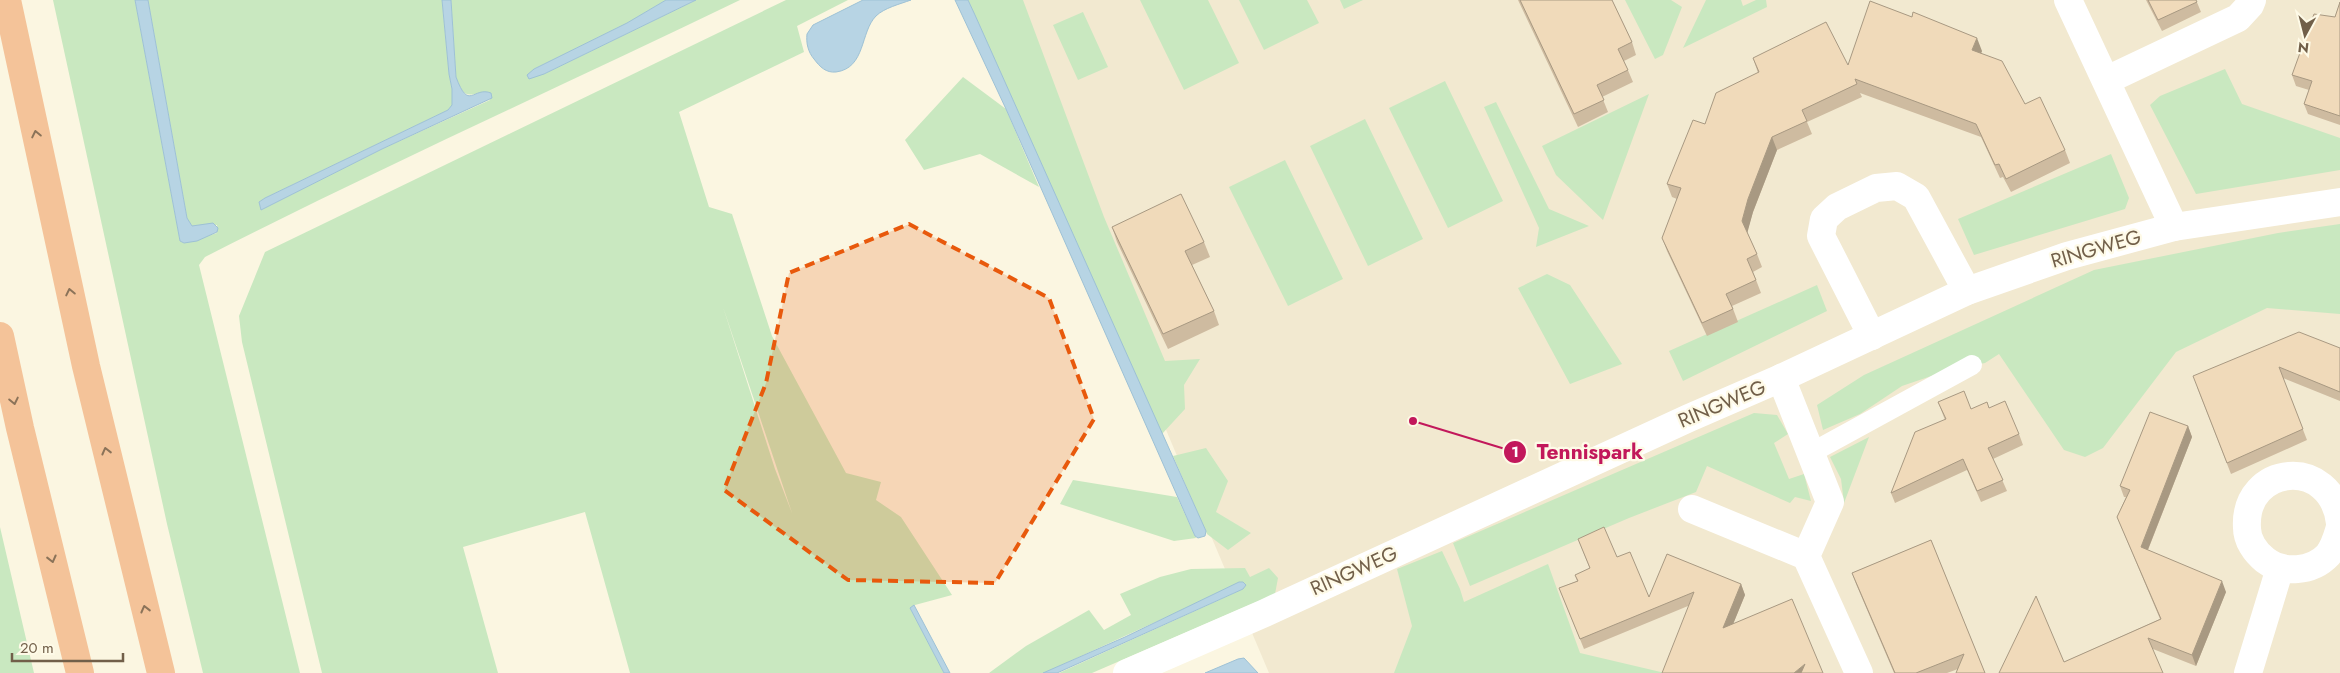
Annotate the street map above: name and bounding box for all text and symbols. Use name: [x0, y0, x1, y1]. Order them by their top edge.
north arrow: [2280, 10, 2330, 60]
text: N: [2297, 37, 2310, 59]
one-way arrow: [31, 129, 41, 138]
street label: RINGWEG: [2047, 222, 2145, 276]
one-way arrow: [65, 288, 76, 297]
street label: RINGWEG: [1674, 373, 1770, 435]
one-way arrow: [8, 396, 19, 405]
callout: Tennispark: [1502, 434, 1654, 470]
text: Tennispark: [1537, 437, 1643, 467]
text: 1: [1511, 441, 1519, 463]
one-way arrow: [101, 446, 112, 455]
street label: RINGWEG: [1306, 539, 1402, 603]
one-way arrow: [46, 554, 57, 563]
one-way arrow: [140, 604, 151, 613]
scale bar: [12, 630, 124, 662]
text: 20 m: [20, 637, 54, 659]

